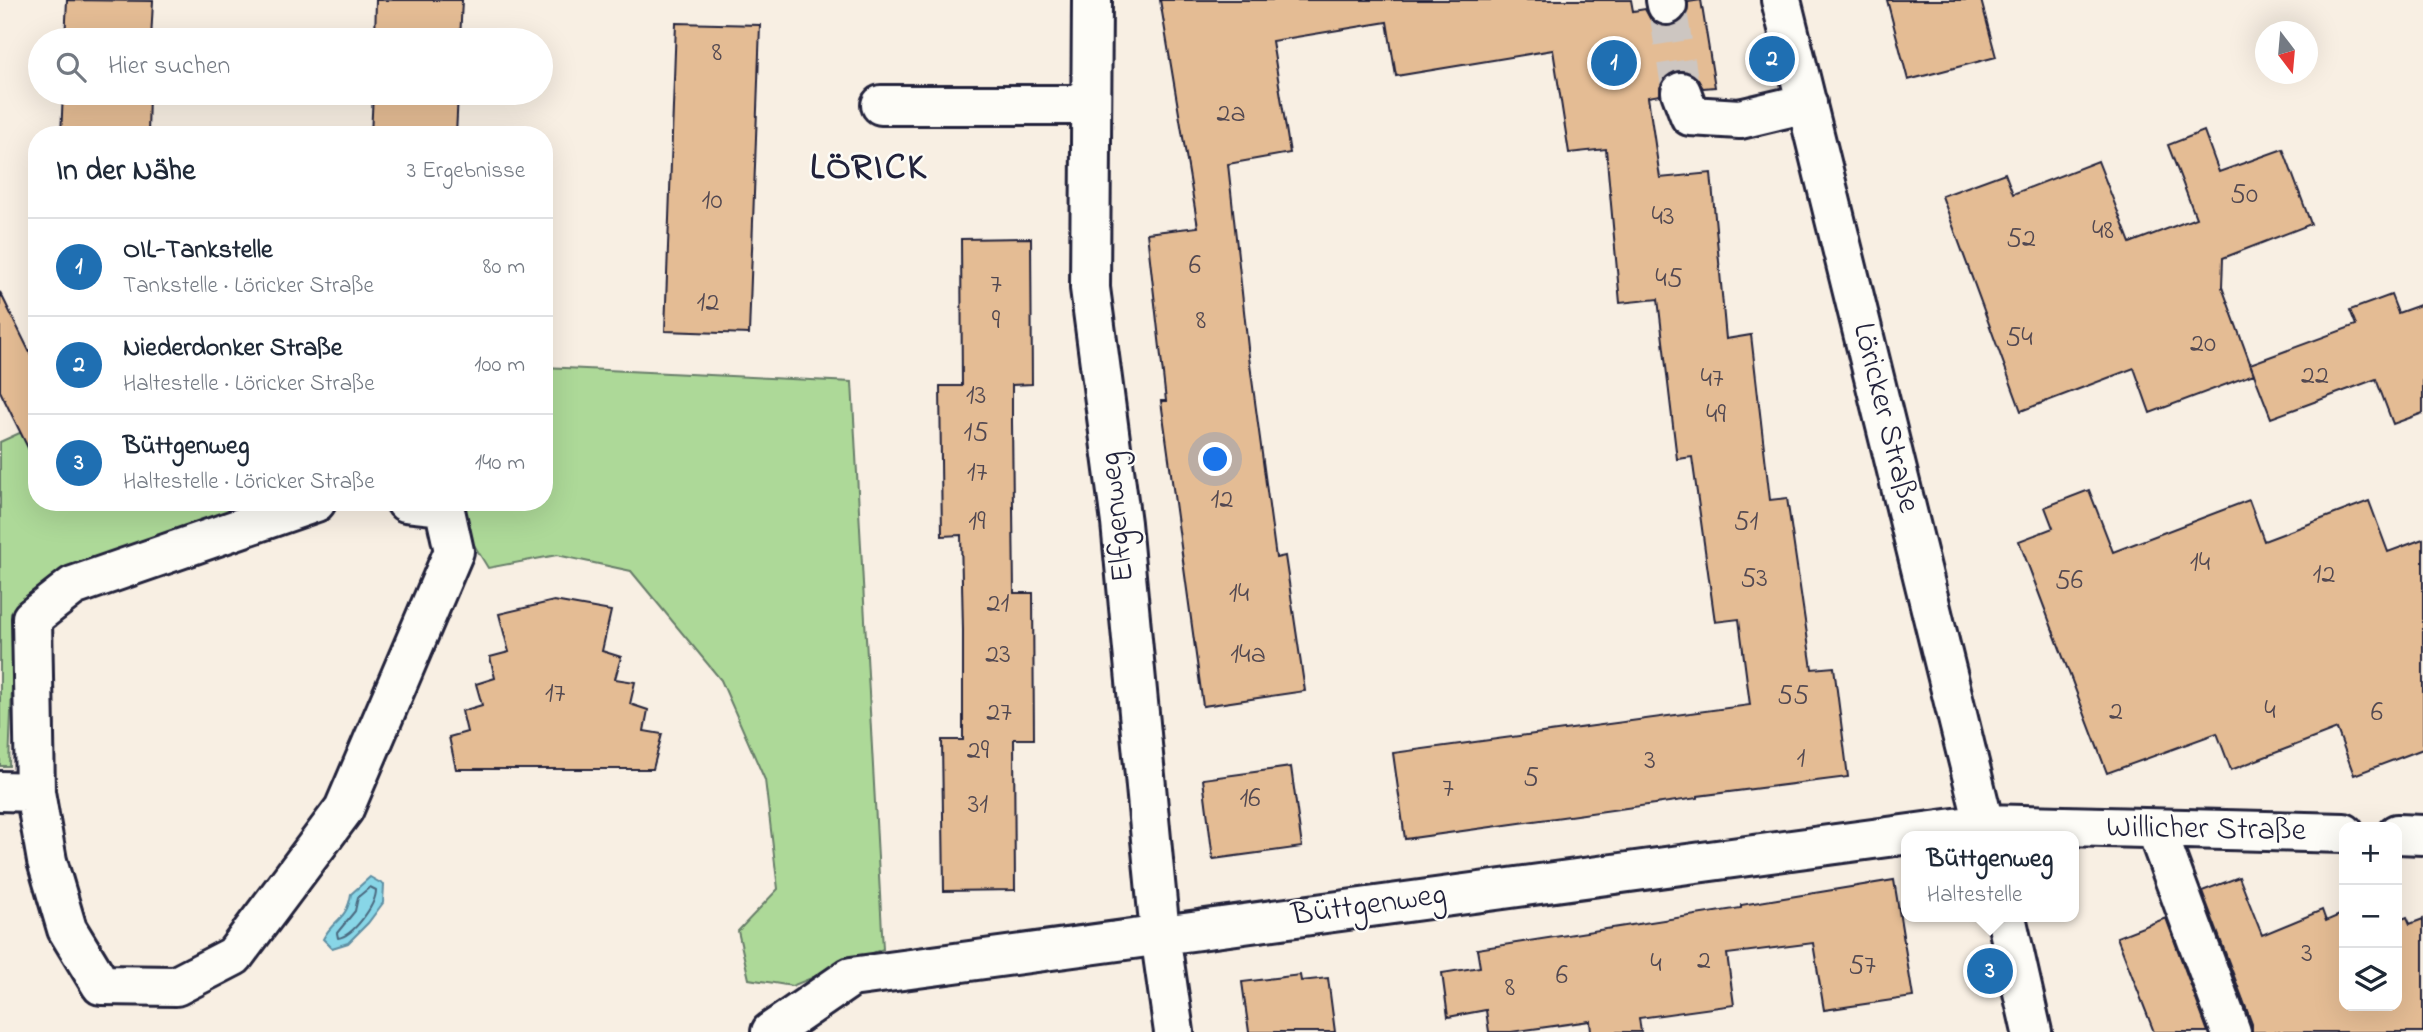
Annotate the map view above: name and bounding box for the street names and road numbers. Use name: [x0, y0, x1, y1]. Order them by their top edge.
street label: Löricker Straße: [1839, 318, 1931, 519]
street label: Elfgenweg: [1088, 449, 1148, 585]
street label: Willicher Straße: [2106, 805, 2307, 855]
street label: Büttgenweg: [1288, 872, 1449, 940]

